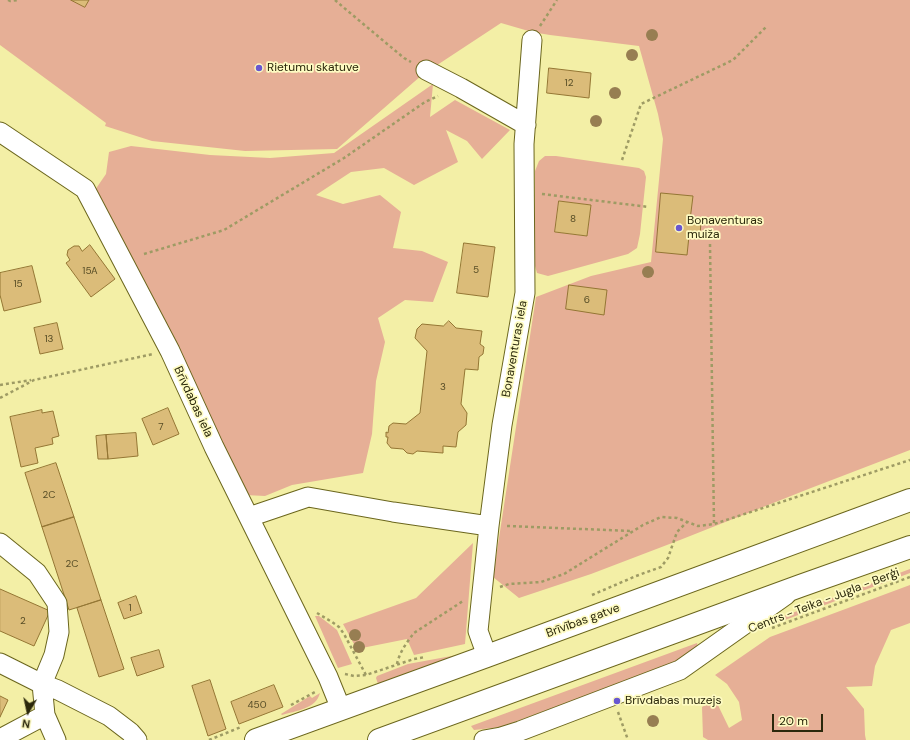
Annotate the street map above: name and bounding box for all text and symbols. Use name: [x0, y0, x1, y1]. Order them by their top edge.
place label: Rietumu skatuve: [267, 61, 359, 75]
marker: Rietumu skatuve: [254, 63, 264, 73]
house number: 12: [565, 77, 573, 89]
house number: 8: [570, 213, 576, 225]
place label: Bonaventuras muiža: [687, 214, 763, 242]
marker: Bonaventuras muiža: [674, 223, 684, 233]
house number: 5: [473, 264, 479, 276]
house number: 15A: [82, 265, 98, 277]
house number: 15: [13, 278, 23, 290]
house number: 6: [584, 294, 590, 306]
street label: Bonaventuras iela: [499, 300, 531, 398]
house number: 13: [44, 333, 54, 345]
street label: Brīvdabas iela: [170, 364, 216, 440]
house number: 3: [440, 381, 446, 393]
house number: 7: [158, 421, 164, 433]
house number: 2C: [43, 489, 55, 501]
house number: 2C: [66, 558, 78, 570]
street label: Centrs - Teika - Jugla - Berģi: [746, 565, 902, 637]
street label: Brīvības gatve: [544, 601, 622, 641]
house number: 1: [128, 602, 132, 614]
house number: 2: [20, 615, 26, 627]
north arrow: [8, 692, 48, 732]
place label: Brīvdabas muzejs: [625, 694, 722, 708]
marker: Brīvdabas muzejs: [612, 696, 622, 706]
house number: 450: [247, 699, 267, 711]
scale bar: [774, 706, 825, 732]
text: 20 m: [779, 713, 808, 729]
text: N: [21, 716, 31, 731]

